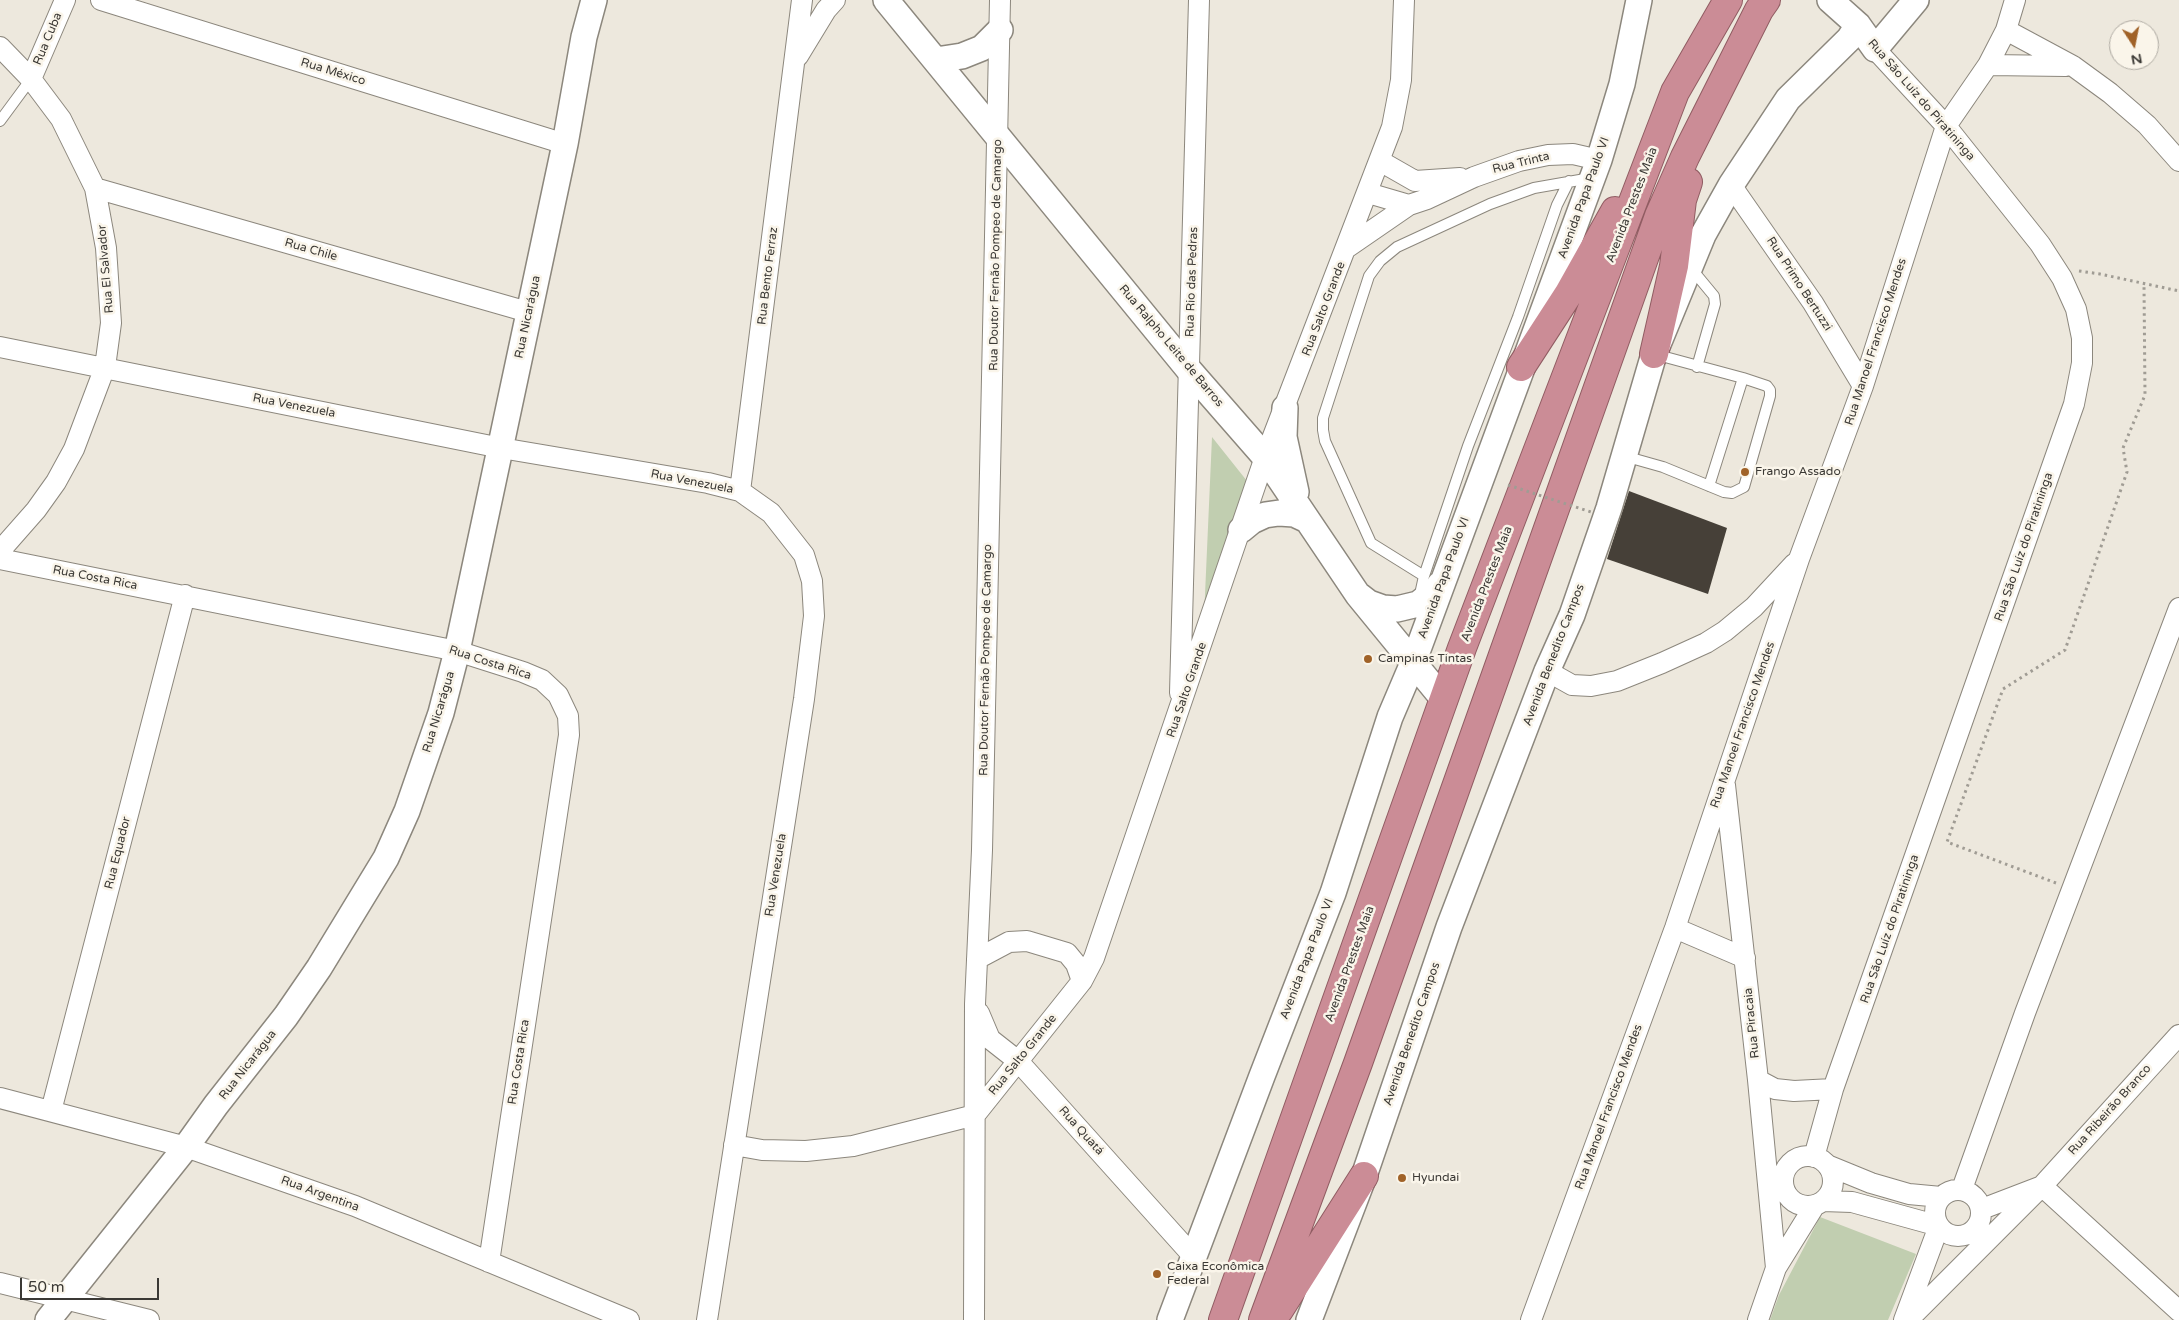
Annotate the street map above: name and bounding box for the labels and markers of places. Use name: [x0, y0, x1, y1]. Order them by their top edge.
place label: Frango Assado: [1755, 465, 1841, 479]
marker: Frango Assado: [1739, 466, 1751, 478]
place label: Campinas Tintas: [1378, 652, 1472, 666]
marker: Campinas Tintas: [1362, 653, 1374, 665]
place label: Hyundai: [1412, 1171, 1459, 1185]
marker: Hyundai: [1396, 1172, 1408, 1184]
place label: Caixa Econômica Federal: [1167, 1260, 1264, 1288]
marker: Caixa Econômica Federal: [1151, 1268, 1163, 1280]

